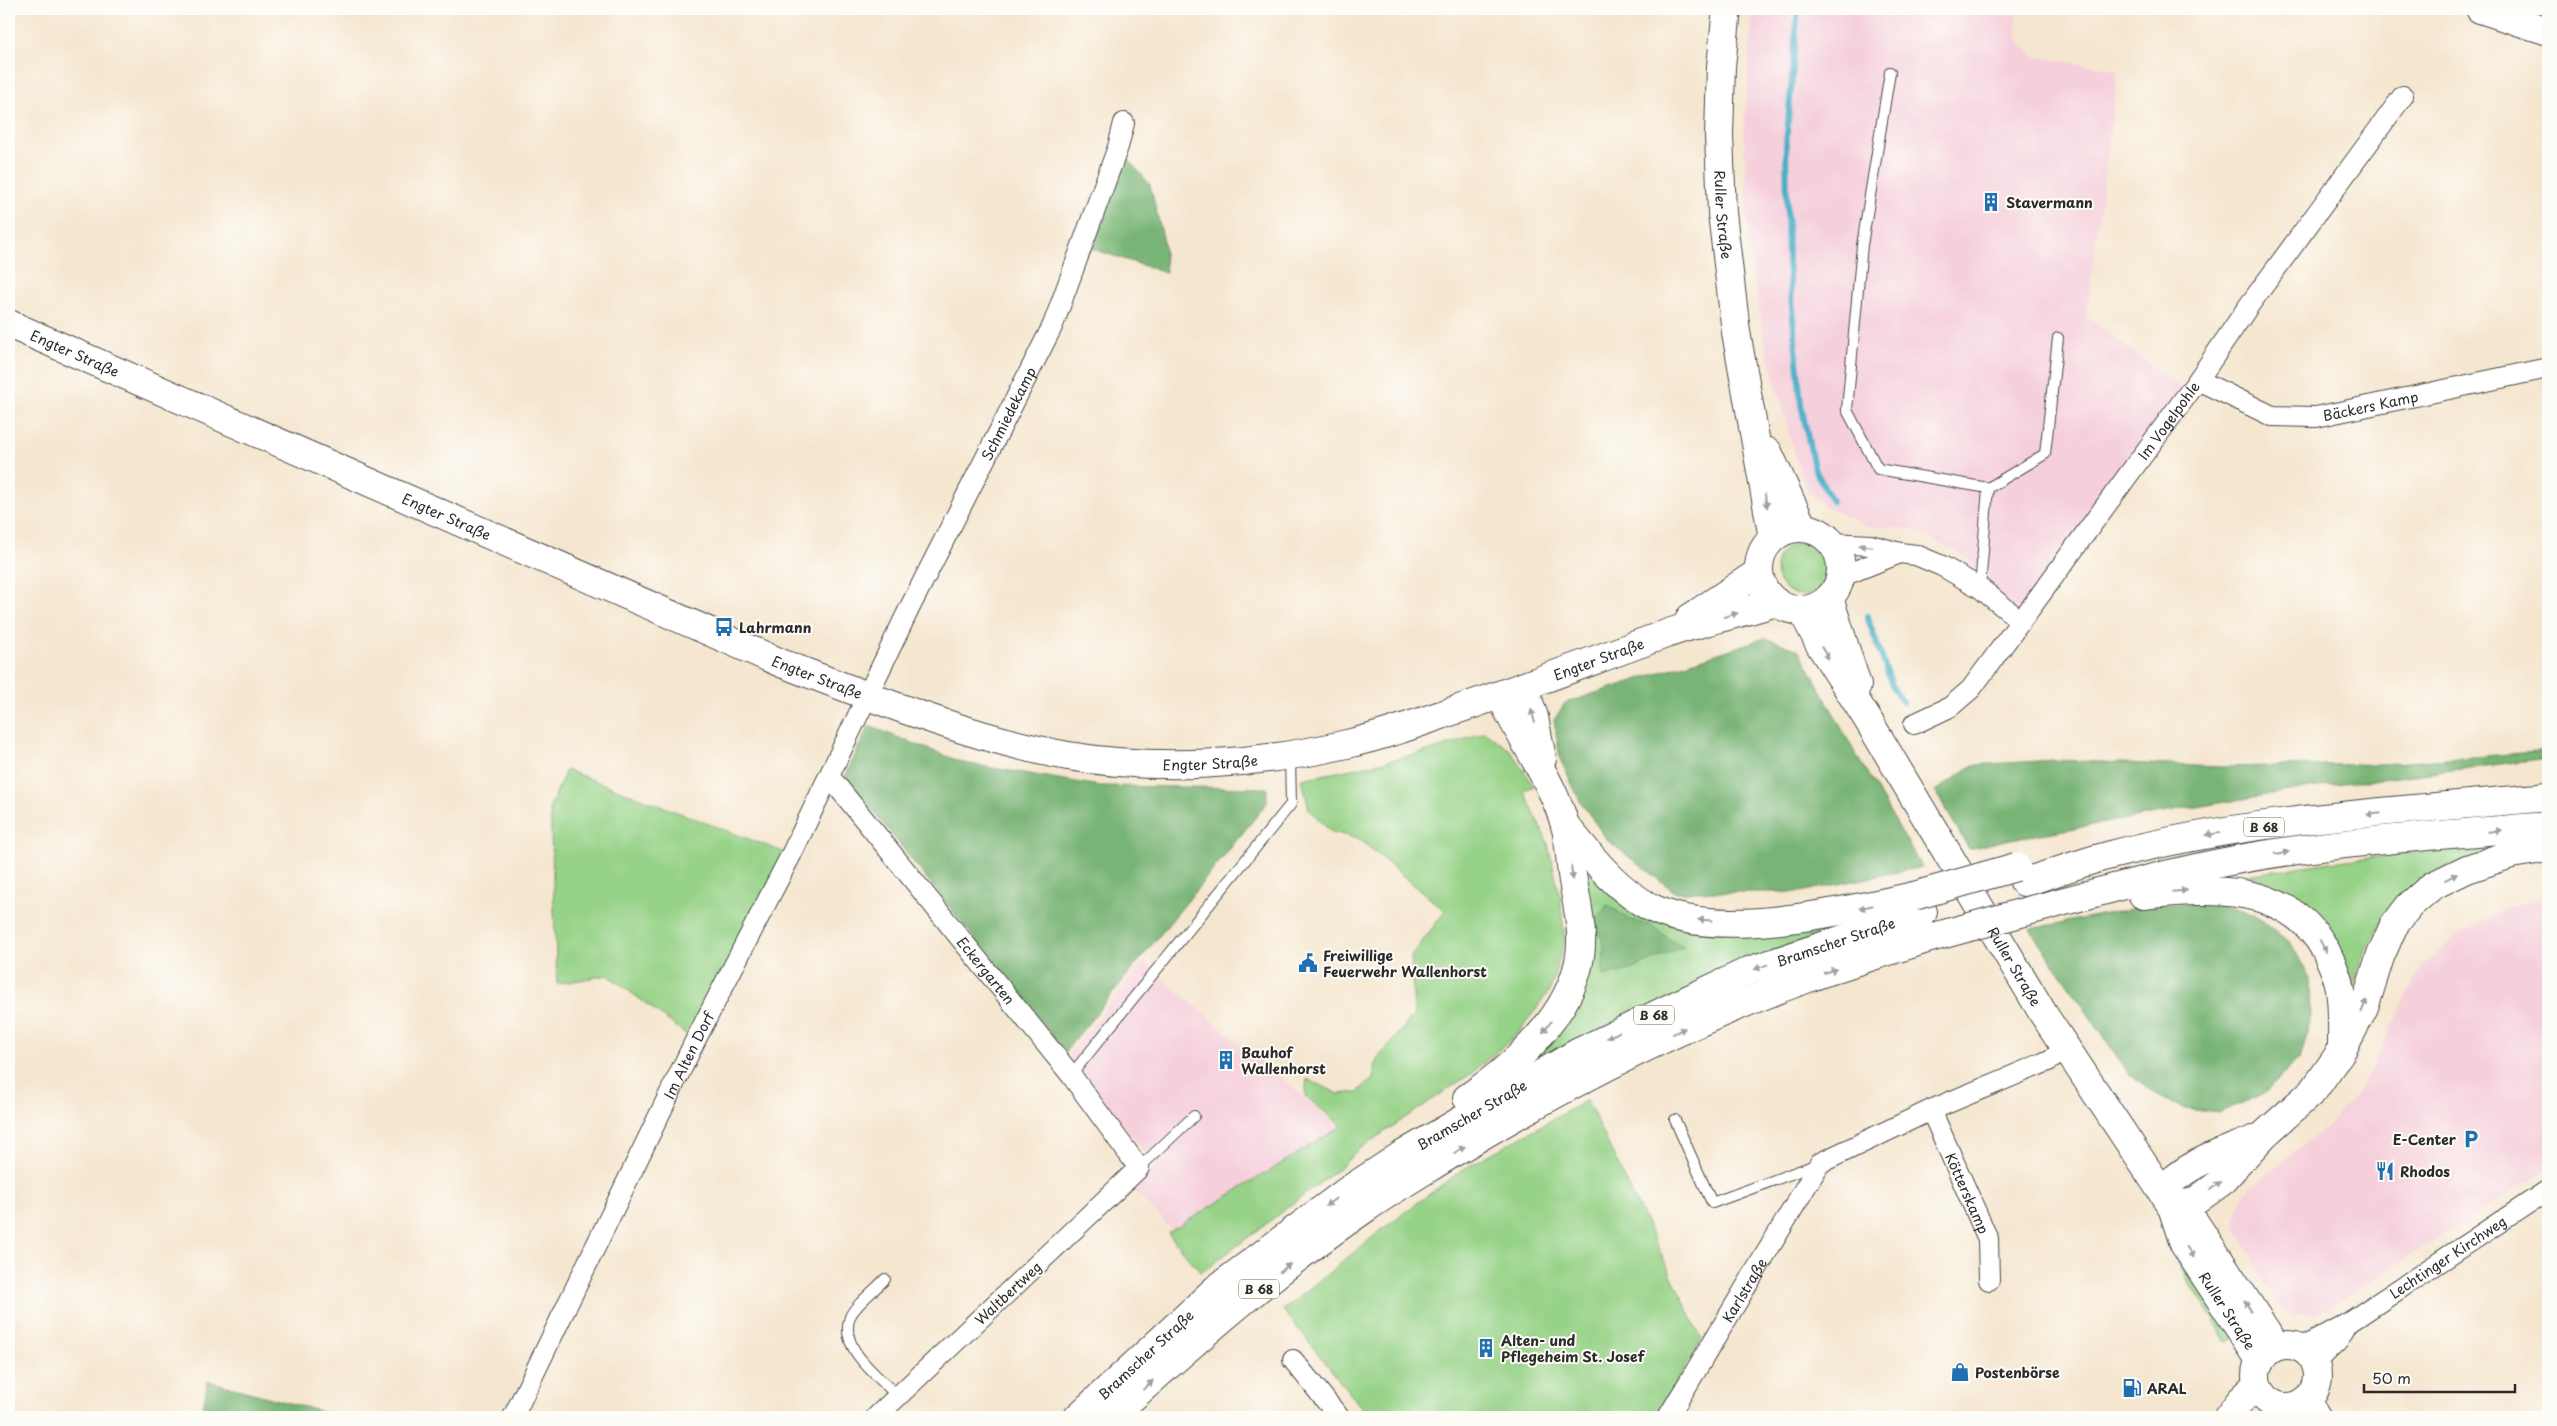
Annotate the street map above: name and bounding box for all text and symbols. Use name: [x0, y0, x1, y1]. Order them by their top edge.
street label: Ruller Straße: [1710, 170, 1738, 260]
building icon: Stavermann: [1980, 191, 2002, 213]
place label: Stavermann: [2006, 192, 2093, 213]
street label: Engter Straße: [27, 324, 123, 382]
street label: Schmiedekamp: [976, 363, 1041, 464]
street label: Im Vogelpohle: [2133, 377, 2204, 464]
street label: Bäckers Kamp: [2321, 385, 2420, 426]
street label: Engter Straße: [399, 487, 494, 545]
one-way arrow: [1763, 494, 1771, 510]
one-way arrow: [1858, 542, 1874, 550]
one-way arrow: [1724, 611, 1739, 619]
bus stop icon: Lahrmann: [713, 616, 735, 638]
place label: Lahrmann: [739, 617, 811, 638]
street label: Engter Straße: [1550, 632, 1647, 685]
one-way arrow: [1820, 646, 1830, 659]
street label: Engter Straße: [769, 650, 865, 704]
one-way arrow: [1529, 708, 1537, 723]
street label: Engter Straße: [1163, 749, 1259, 775]
one-way arrow: [2366, 810, 2382, 818]
road number: B 68: [2244, 818, 2284, 836]
one-way arrow: [2487, 827, 2503, 835]
one-way arrow: [2204, 831, 2220, 839]
one-way arrow: [2274, 849, 2290, 857]
one-way arrow: [1568, 865, 1576, 881]
one-way arrow: [2443, 872, 2458, 881]
one-way arrow: [2173, 887, 2189, 895]
one-way arrow: [1859, 903, 1874, 911]
street label: Bramscher Straße: [1773, 912, 1898, 972]
one-way arrow: [1697, 916, 1713, 924]
street label: Ruller Straße: [1983, 922, 2047, 1010]
street label: Eckergarten: [952, 932, 1020, 1009]
one-way arrow: [2319, 938, 2327, 953]
place label: Freiwillige Feuerwehr Wallenhorst: [1323, 945, 1487, 982]
public building icon: Freiwillige Feuerwehr Wallenhorst: [1297, 952, 1319, 974]
one-way arrow: [1753, 963, 1768, 971]
one-way arrow: [1822, 967, 1837, 974]
one-way arrow: [2361, 999, 2368, 1014]
road number: B 68: [1634, 1006, 1674, 1024]
street label: Im Alten Dorf: [658, 1007, 720, 1102]
one-way arrow: [1541, 1020, 1552, 1033]
one-way arrow: [1671, 1027, 1686, 1035]
one-way arrow: [1606, 1031, 1621, 1039]
place label: Bauhof Wallenhorst: [1241, 1042, 1326, 1079]
building icon: Bauhof Wallenhorst: [1215, 1049, 1237, 1071]
street label: Bramscher Straße: [1413, 1074, 1530, 1155]
parking icon: E-Center: [2460, 1128, 2482, 1150]
place label: E-Center: [2393, 1129, 2457, 1150]
one-way arrow: [1452, 1145, 1465, 1154]
street label: Kötterskamp: [1941, 1149, 1995, 1237]
restaurant icon: Rhodos: [2374, 1160, 2396, 1182]
place label: Rhodos: [2400, 1161, 2450, 1182]
one-way arrow: [2208, 1181, 2222, 1191]
one-way arrow: [1324, 1197, 1338, 1207]
street label: Lechtinger Kirchweg: [2385, 1210, 2510, 1303]
one-way arrow: [2185, 1246, 2194, 1259]
street label: Karlstraße: [1717, 1254, 1771, 1326]
street label: Waltbertweg: [970, 1256, 1046, 1330]
one-way arrow: [1278, 1263, 1291, 1274]
street label: Ruller Straße: [2194, 1267, 2261, 1354]
road number: B 68: [1239, 1280, 1279, 1298]
one-way arrow: [2244, 1299, 2253, 1313]
street label: Bramscher Straße: [1093, 1304, 1198, 1404]
place label: Alten- und Pflegeheim St. Josef: [1501, 1330, 1645, 1367]
building icon: Alten- und Pflegeheim St. Josef: [1475, 1337, 1497, 1359]
shop icon: Postenbörse: [1949, 1361, 1971, 1383]
scale bar: [2364, 1361, 2516, 1393]
place label: Postenbörse: [1975, 1362, 2060, 1383]
text: 50 m: [2372, 1366, 2411, 1389]
fuel station icon: ARAL: [2121, 1377, 2143, 1399]
place label: ARAL: [2146, 1378, 2187, 1399]
one-way arrow: [1141, 1379, 1153, 1391]

